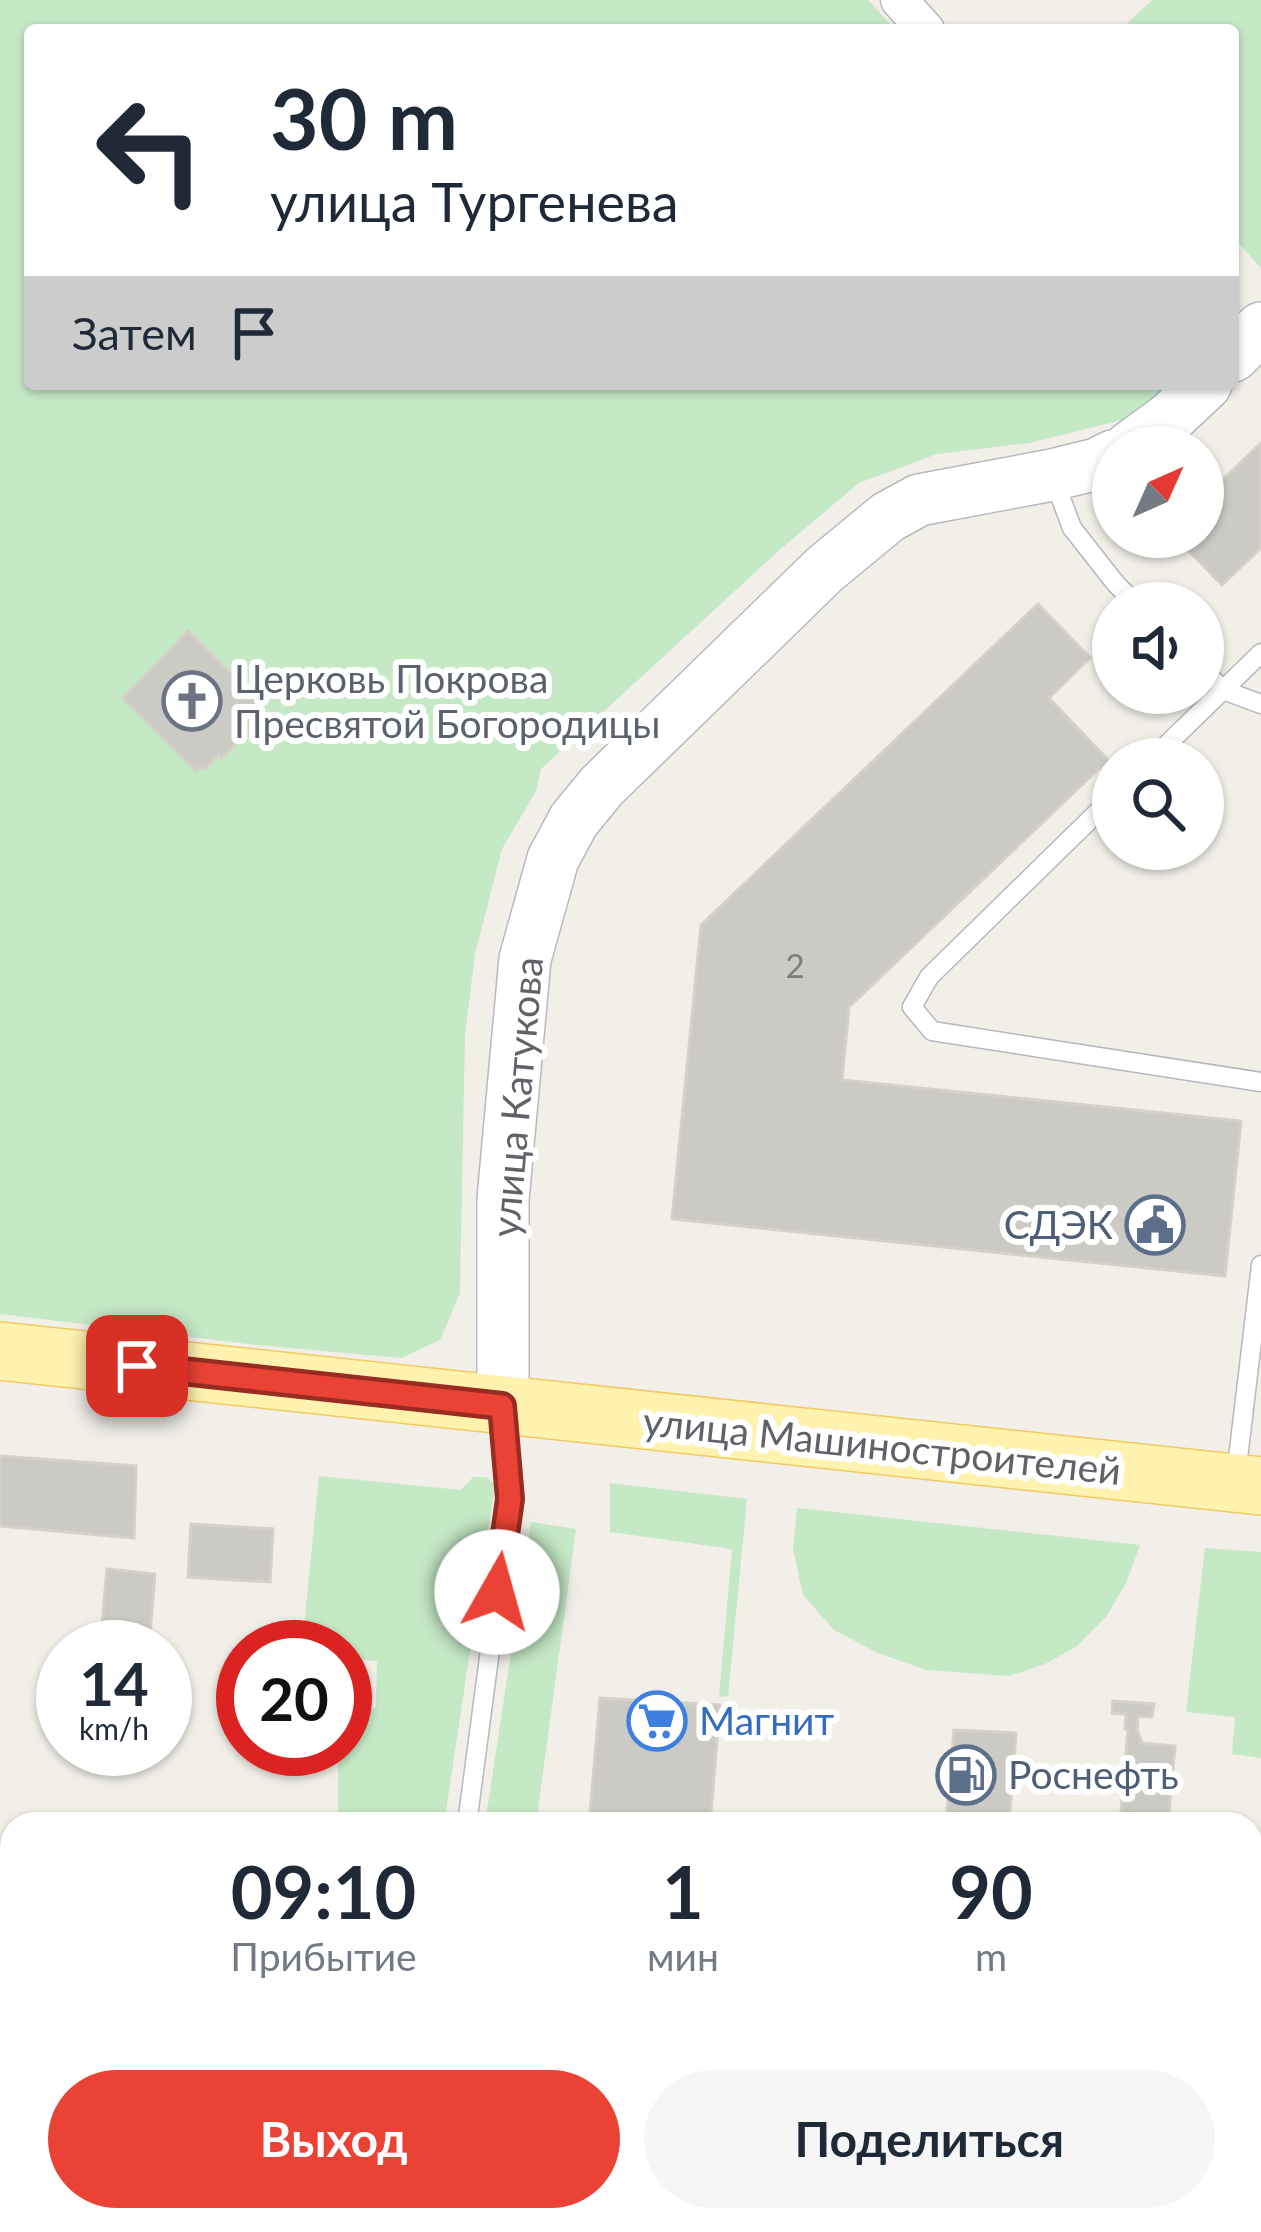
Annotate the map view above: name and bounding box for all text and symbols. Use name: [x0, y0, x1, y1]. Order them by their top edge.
text: 30 m: [270, 67, 458, 168]
icon: left: [72, 72, 228, 228]
text: улица Тургенева: [270, 169, 679, 234]
icon: arrive: [221, 300, 287, 366]
text: Затем: [72, 306, 197, 360]
north arrow: [1092, 426, 1224, 558]
map controls: [1092, 426, 1224, 870]
button: sound: [1092, 582, 1224, 714]
place label: Церковь Покрова Пресвятой Богородицы: [234, 655, 660, 746]
church icon: Церковь Покрова Пресвятой Богородицы: [161, 670, 223, 732]
button: search: [1092, 738, 1224, 870]
house number: 2: [785, 945, 805, 985]
street label: улица Катукова: [481, 955, 551, 1239]
public building icon: СДЭК: [1124, 1194, 1186, 1256]
place label: СДЭК: [1004, 1201, 1113, 1247]
pin: [86, 1315, 188, 1417]
icon: arrive: [104, 1333, 170, 1399]
street label: улица Машиностроителей: [641, 1397, 1123, 1493]
position arrow: [434, 1529, 560, 1655]
speed limit sign: 20: [216, 1620, 372, 1776]
text: 14: [79, 1647, 149, 1719]
supermarket icon: Магнит: [626, 1690, 688, 1752]
place label: Магнит: [699, 1697, 835, 1743]
text: km/h: [79, 1710, 149, 1746]
fuel station icon: Роснефть: [935, 1744, 997, 1806]
place label: Роснефть: [1008, 1751, 1179, 1797]
text: 09:10: [231, 1848, 416, 1934]
text: 1: [662, 1848, 704, 1934]
text: 90: [949, 1848, 1033, 1934]
text: Прибытие: [230, 1933, 417, 1979]
text: мин: [647, 1933, 719, 1979]
text: m: [975, 1933, 1007, 1979]
button: Выход: [48, 2070, 620, 2208]
button: Поделиться: [644, 2070, 1215, 2208]

